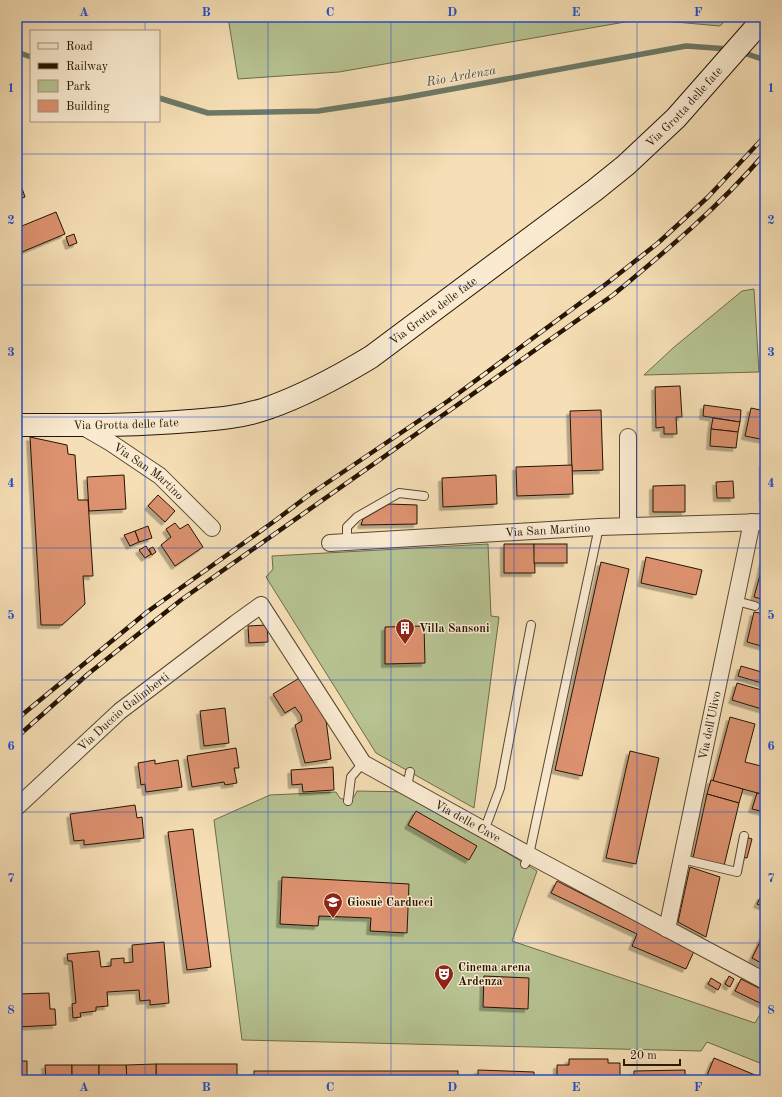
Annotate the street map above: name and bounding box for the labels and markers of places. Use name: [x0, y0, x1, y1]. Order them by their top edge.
building icon: Villa Sansoni: [394, 617, 416, 645]
place label: Villa Sansoni: [419, 623, 490, 635]
school or university icon: Giosuè Carducci: [322, 891, 344, 919]
place label: Giosuè Carducci: [347, 897, 434, 909]
place label: Cinema arena Ardenza: [458, 962, 531, 988]
theatre icon: Cinema arena Ardenza: [433, 963, 455, 991]

